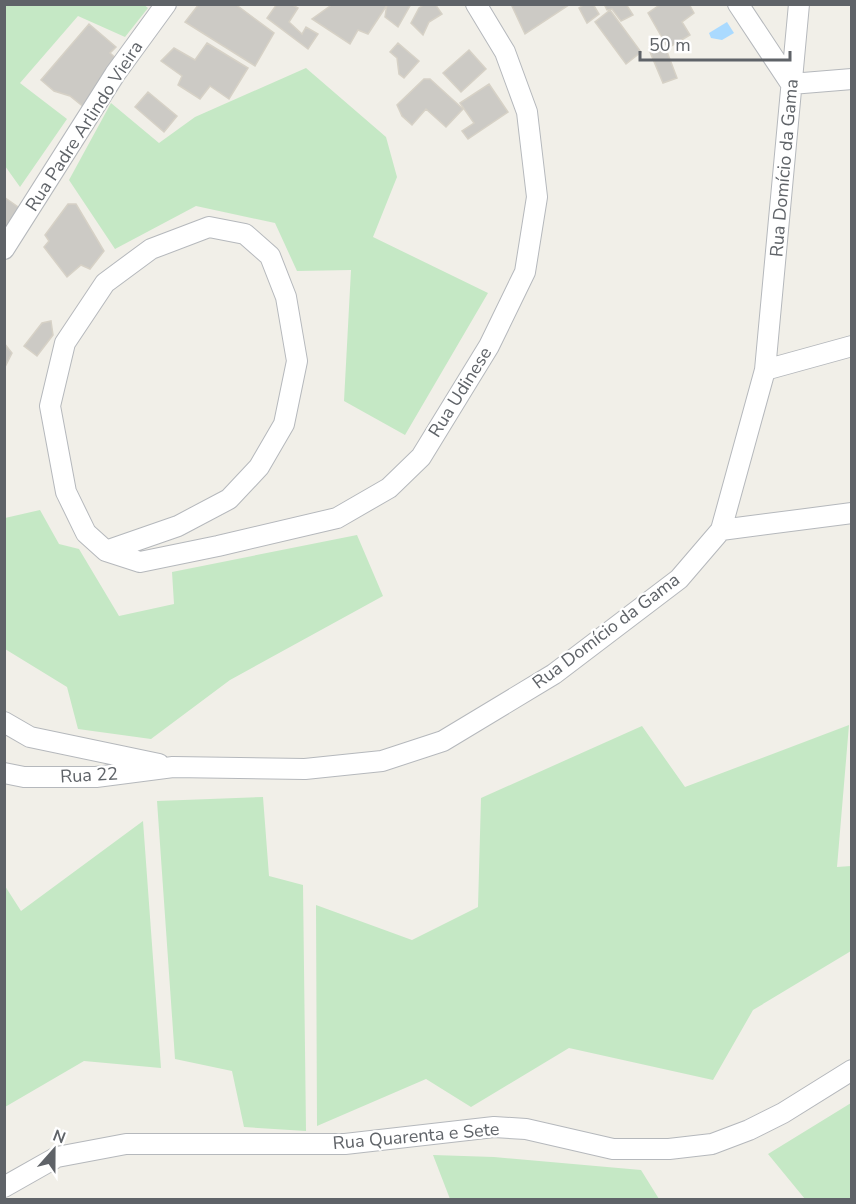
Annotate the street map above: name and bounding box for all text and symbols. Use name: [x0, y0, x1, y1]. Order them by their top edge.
scale bar: [640, 24, 790, 62]
text: 50 m: [649, 33, 691, 57]
street label: Rua Padre Arlindo Vieira: [20, 36, 148, 216]
street label: Rua Domício da Gama: [764, 78, 804, 258]
street label: Rua Udinese: [423, 342, 497, 442]
street label: Rua Domício da Gama: [527, 568, 685, 694]
street label: Rua 22: [59, 762, 119, 788]
street label: Rua Quarenta e Sete: [332, 1117, 500, 1155]
north arrow: [24, 1120, 84, 1180]
text: N: [49, 1125, 69, 1149]

